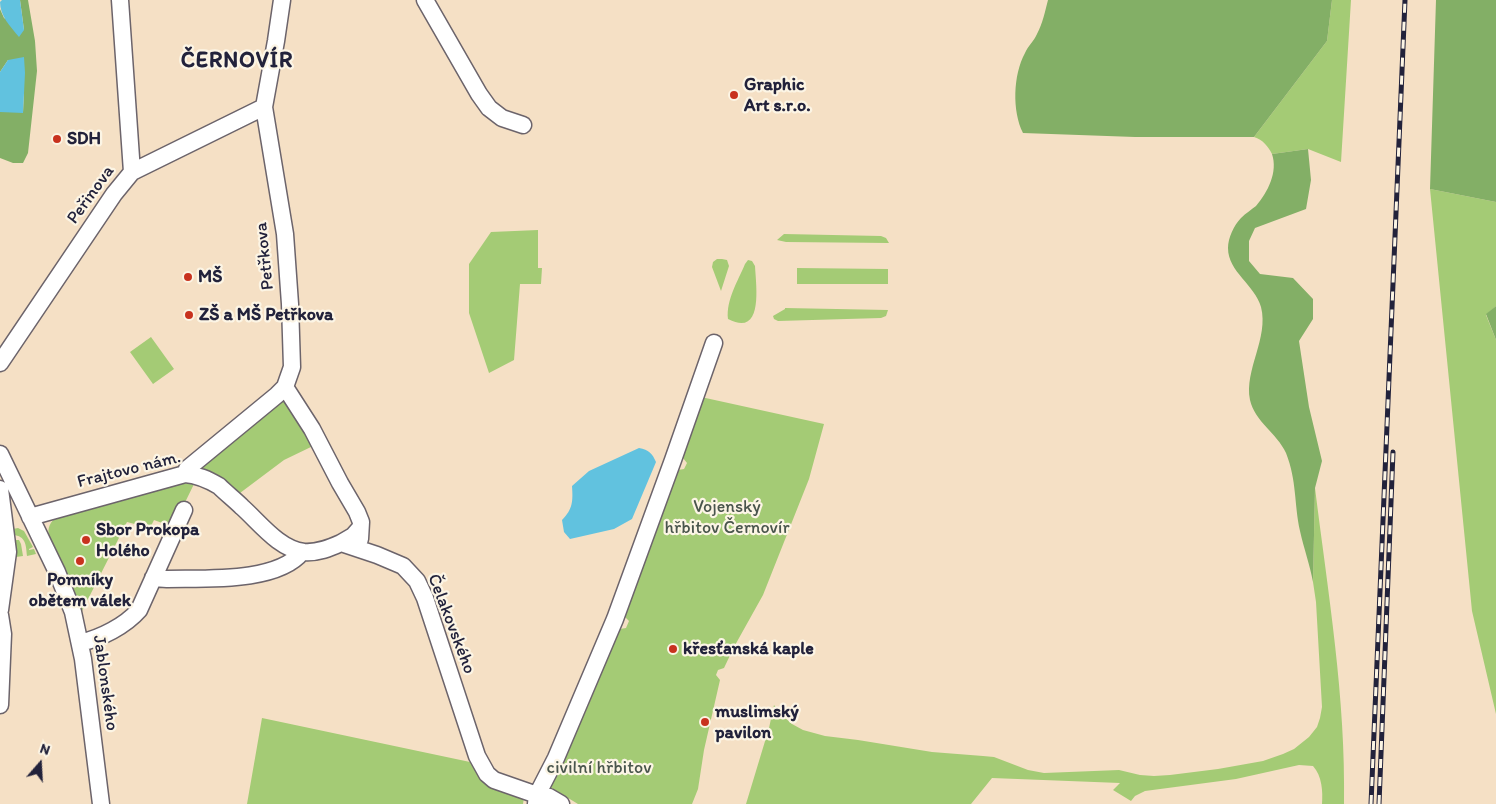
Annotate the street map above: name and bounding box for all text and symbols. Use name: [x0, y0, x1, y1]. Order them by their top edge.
district label: ČERNOVÍR: [180, 48, 294, 74]
place label: Graphic Art s.r.o.: [744, 74, 811, 116]
marker: Graphic Art s.r.o.: [728, 89, 740, 101]
place label: SDH: [67, 128, 101, 150]
marker: SDH: [51, 133, 63, 145]
street label: Peřinova: [63, 162, 119, 228]
street label: Petřkova: [251, 221, 279, 291]
place label: MŠ: [198, 266, 222, 288]
marker: MŠ: [182, 271, 194, 283]
place label: ZŠ a MŠ Petřkova: [199, 304, 333, 326]
marker: ZŠ a MŠ Petřkova: [183, 309, 195, 321]
street label: Frajtovo nám.: [75, 447, 183, 493]
park label: Vojenský hřbitov Černovír: [664, 496, 790, 538]
place label: Sbor Prokopa Holého: [96, 519, 199, 562]
marker: Sbor Prokopa Holého: [80, 534, 92, 546]
marker: Pomníky obětem válek: [74, 555, 86, 567]
place label: Pomníky obětem válek: [29, 569, 131, 612]
street label: Čelakovského: [422, 571, 480, 677]
street label: Jablonského: [88, 634, 122, 732]
place label: křesťanská kaple: [683, 638, 814, 660]
marker: křesťanská kaple: [667, 643, 679, 655]
place label: muslimský pavilon: [715, 701, 799, 744]
marker: muslimský pavilon: [699, 716, 711, 728]
north arrow: [15, 739, 65, 789]
text: N: [38, 740, 52, 759]
park label: civilní hřbitov: [547, 757, 651, 779]

